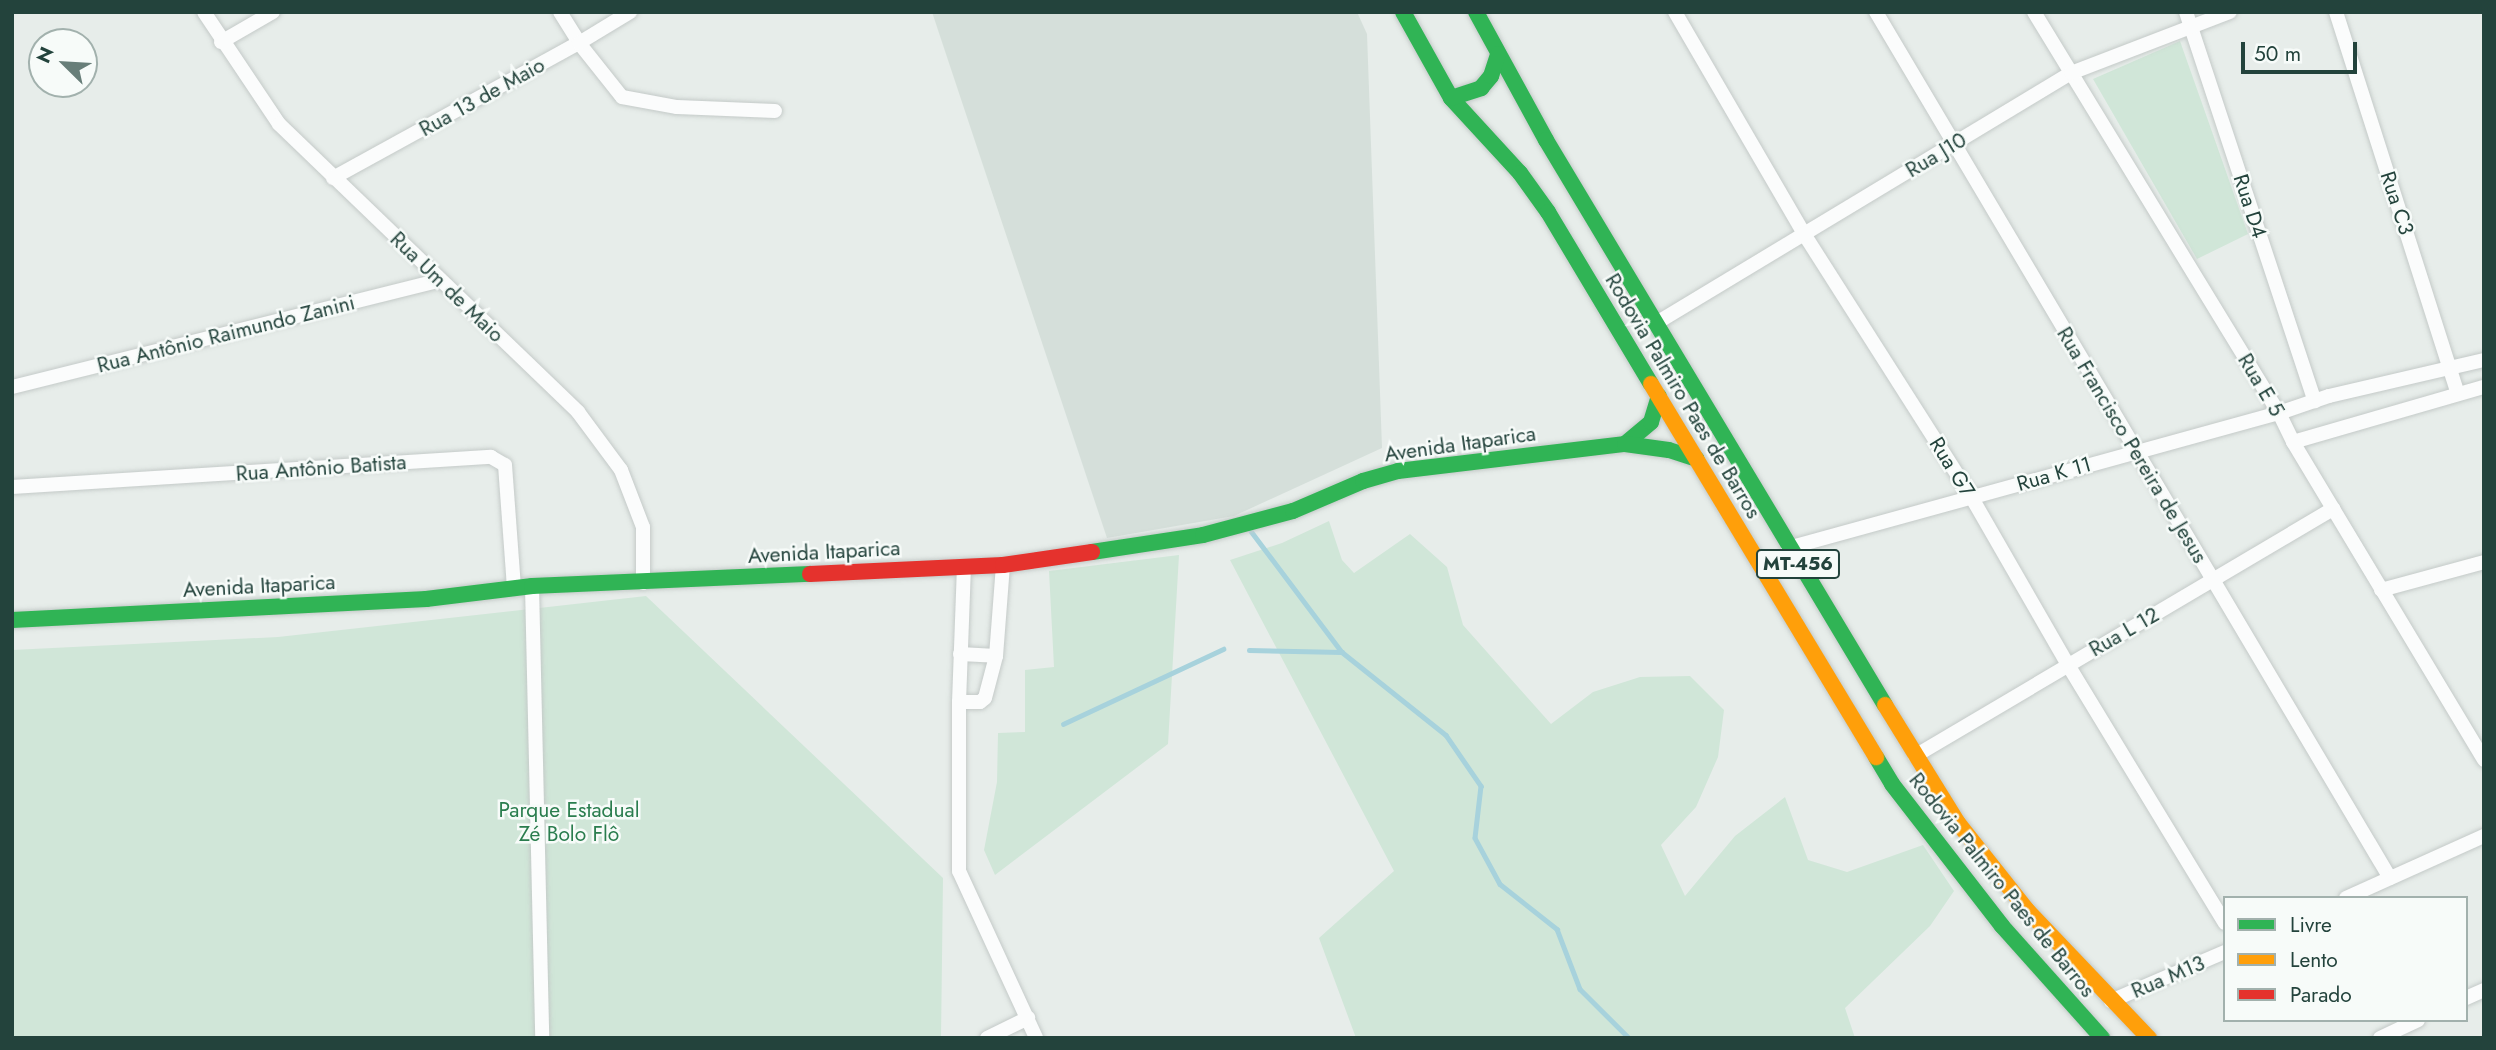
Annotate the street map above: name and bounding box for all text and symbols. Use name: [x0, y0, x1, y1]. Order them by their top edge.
north arrow: [28, 28, 98, 98]
scale bar: [2244, 28, 2360, 72]
text: 50 m: [2254, 39, 2301, 69]
text: N: [30, 43, 61, 67]
street label: Rua 13 de Maio: [415, 52, 549, 142]
street label: Rua J10: [1901, 127, 1971, 183]
street label: Rua C3: [2375, 168, 2419, 238]
street label: Rua D4: [2228, 171, 2272, 241]
street label: Rua Um de Maio: [385, 226, 509, 348]
street label: Rodovia Palmiro Paes de Barros: [1600, 269, 1766, 523]
street label: Rua Antônio Raimundo Zanini: [94, 290, 358, 378]
street label: Rua Francisco Pereira de Jesus: [2051, 322, 2213, 568]
street label: Rua E 5: [2232, 349, 2290, 421]
street label: Avenida Itaparica: [1383, 421, 1537, 467]
street label: Rua G7: [1924, 432, 1980, 502]
street label: Rua Antônio Batista: [235, 449, 407, 487]
street label: Rua K 11: [2014, 451, 2094, 497]
street label: Avenida Itaparica: [747, 535, 901, 569]
road number: MT-456: [1754, 548, 1842, 580]
street label: Avenida Itaparica: [182, 569, 336, 603]
street label: Rua L 12: [2085, 602, 2163, 662]
street label: Rodovia Palmiro Paes de Barros: [1904, 768, 2100, 1002]
park label: Parque Estadual Zé Bolo Flô: [498, 797, 640, 847]
legend: [2223, 896, 2468, 1022]
text: Livre: [2290, 910, 2332, 940]
text: Lento: [2290, 945, 2338, 975]
street label: Rua M13: [2128, 950, 2208, 1004]
text: Parado: [2290, 980, 2352, 1010]

